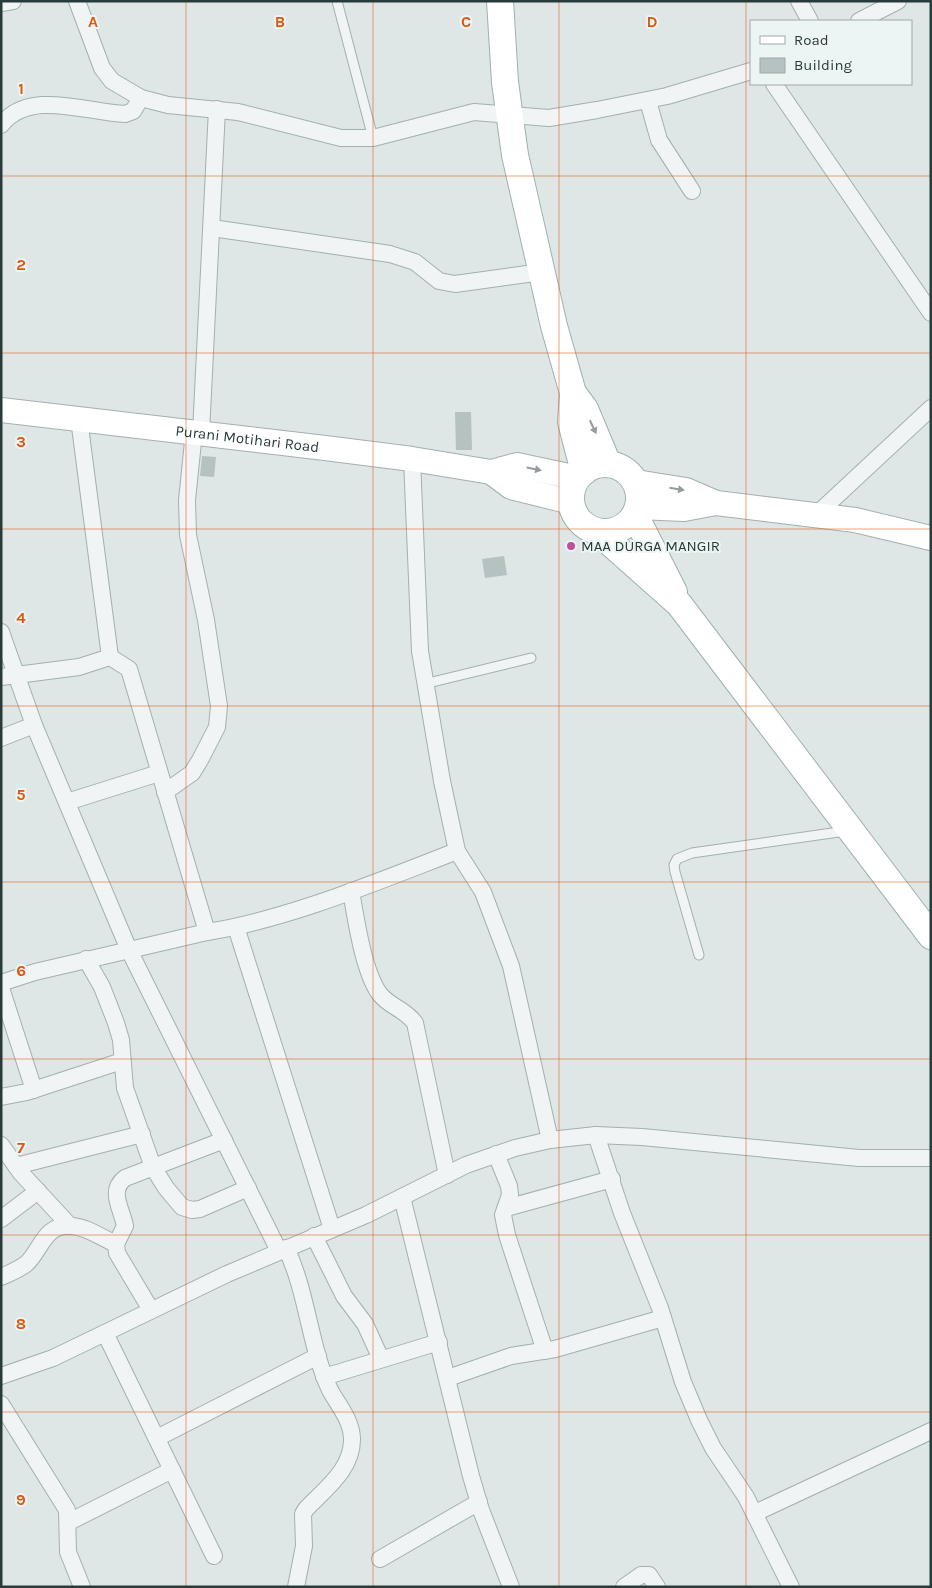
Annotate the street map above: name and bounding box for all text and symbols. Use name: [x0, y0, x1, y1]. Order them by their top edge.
text: A: [88, 12, 98, 31]
text: B: [275, 12, 285, 31]
text: C: [461, 12, 471, 31]
text: D: [647, 12, 658, 31]
legend: [750, 20, 912, 85]
text: Road: [794, 31, 829, 49]
text: Building: [794, 56, 852, 74]
text: 1: [18, 79, 24, 98]
text: 2: [16, 255, 26, 274]
one-way arrow: [590, 420, 598, 434]
street label: Purani Motihari Road: [174, 422, 320, 456]
text: 3: [16, 432, 26, 451]
one-way arrow: [527, 465, 542, 473]
one-way arrow: [669, 485, 685, 493]
place label: MAA DURGA MANGIR: [581, 537, 720, 555]
marker: MAA DURGA MANGIR: [565, 540, 577, 552]
text: 4: [16, 608, 26, 627]
text: 5: [16, 785, 26, 804]
text: 6: [16, 961, 26, 980]
text: 7: [17, 1138, 25, 1157]
text: 8: [16, 1314, 26, 1333]
text: 9: [16, 1490, 26, 1509]

